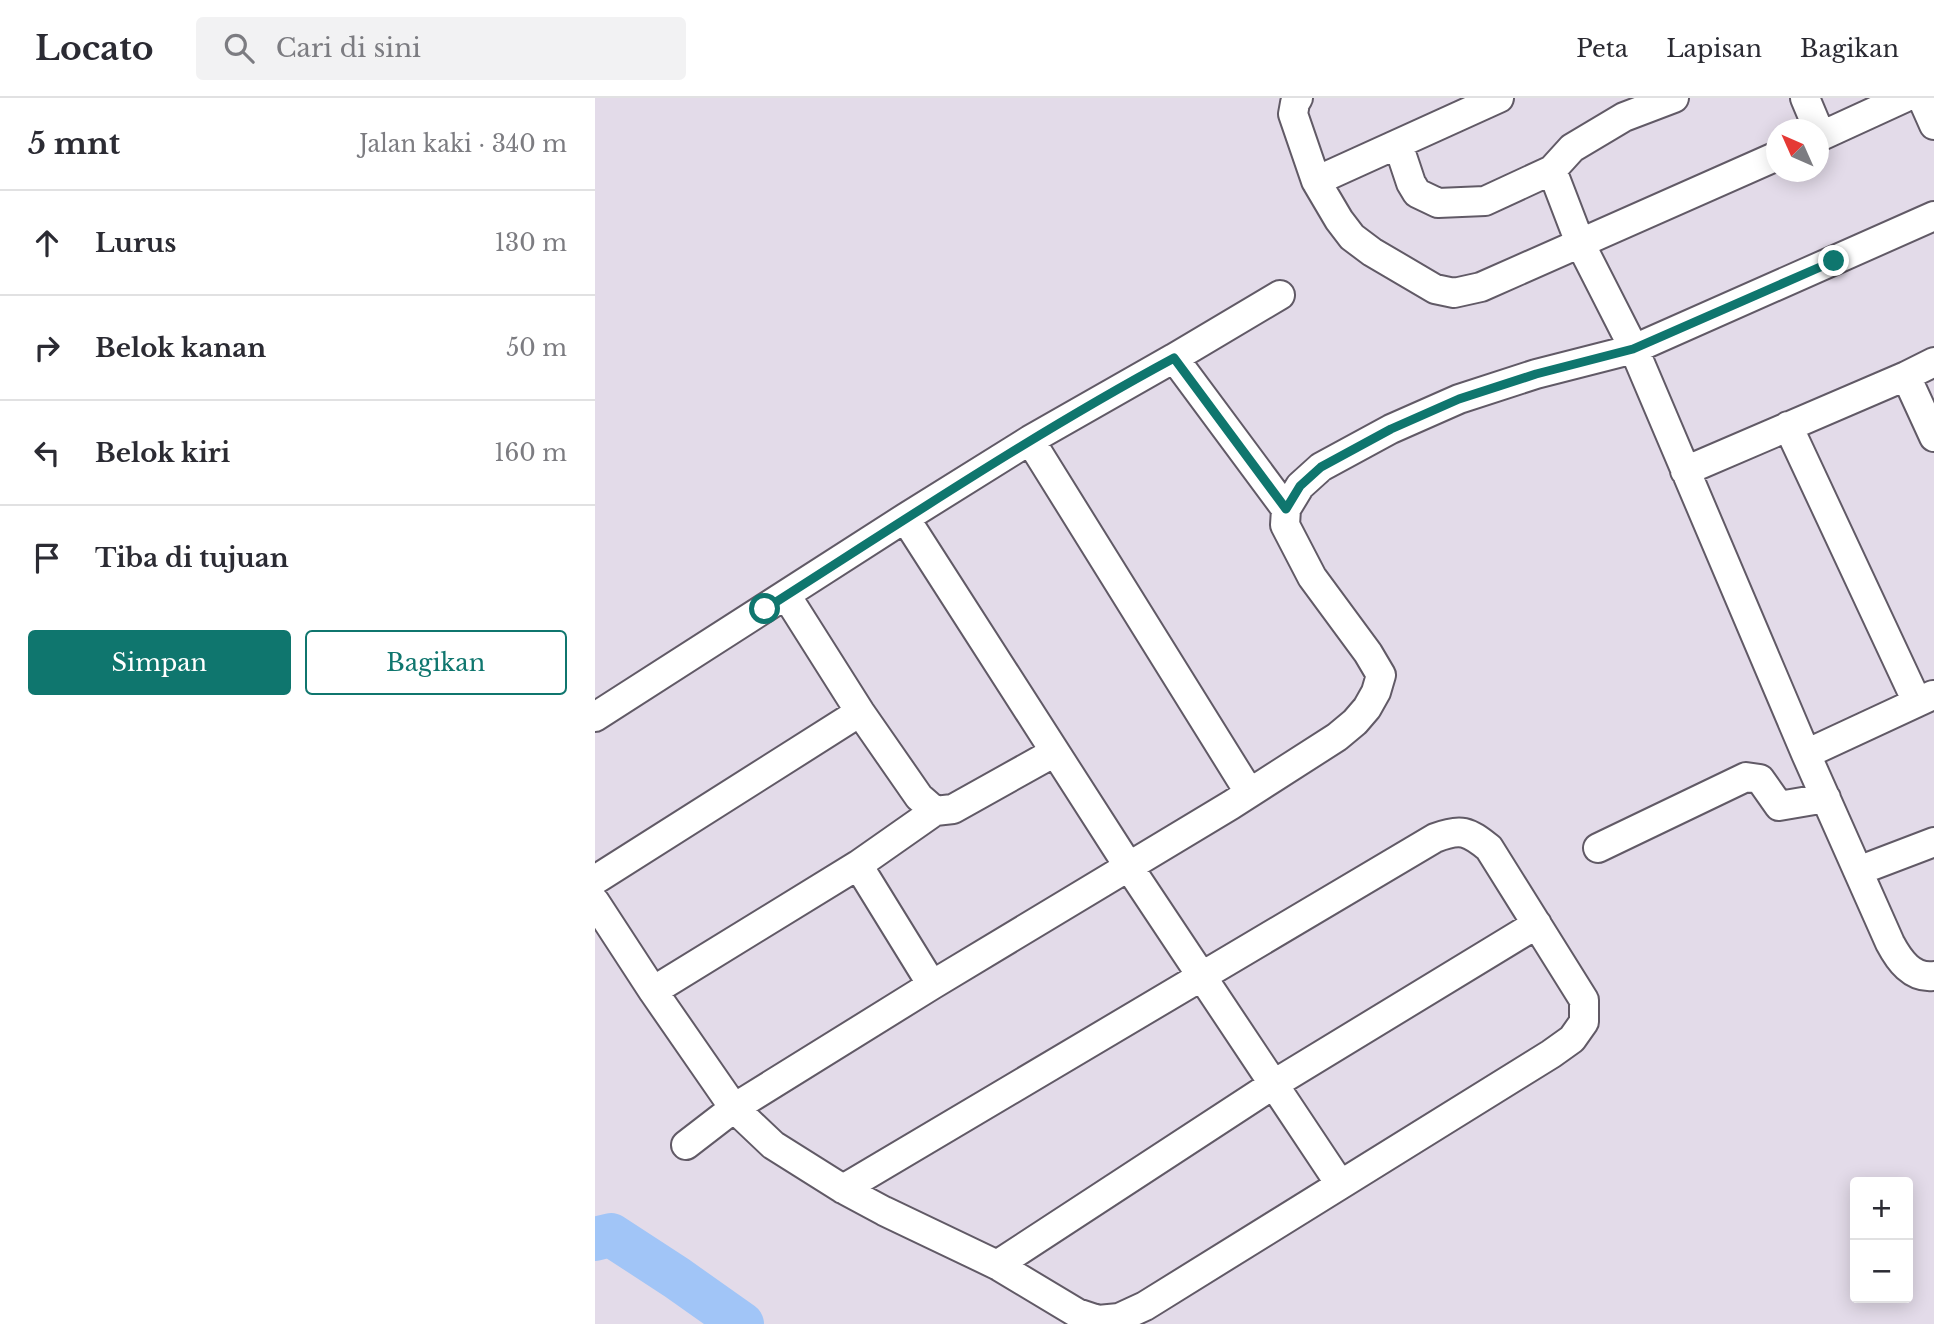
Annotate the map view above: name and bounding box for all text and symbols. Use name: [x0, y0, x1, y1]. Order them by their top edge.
search box: [196, 17, 686, 80]
text: Locato: [35, 28, 154, 69]
icon: search: [220, 29, 258, 67]
text: Cari di sini: [276, 32, 421, 64]
text: Peta: [1576, 34, 1628, 63]
text: Lapisan: [1666, 34, 1762, 63]
text: Bagikan: [1800, 34, 1899, 63]
north arrow: [1766, 119, 1829, 182]
text: 5 mnt: [28, 125, 120, 162]
text: Jalan kaki · 340 m: [359, 130, 567, 158]
icon: ahead: [28, 224, 66, 262]
text: Lurus: [95, 227, 176, 259]
text: 130 m: [495, 229, 567, 257]
route end: [1818, 245, 1849, 276]
icon: right: [28, 329, 66, 367]
text: Belok kanan: [95, 332, 266, 364]
text: 50 m: [506, 334, 567, 362]
icon: left: [28, 434, 66, 472]
text: Belok kiri: [95, 437, 230, 469]
text: 160 m: [494, 439, 567, 467]
icon: arrive: [28, 539, 66, 577]
text: Tiba di tujuan: [95, 542, 289, 574]
route start: [749, 593, 780, 624]
button: Simpan: [28, 630, 291, 695]
button: Bagikan: [305, 630, 567, 695]
map controls: [1850, 1177, 1913, 1303]
button: +: [1850, 1177, 1913, 1240]
button: −: [1850, 1240, 1913, 1303]

